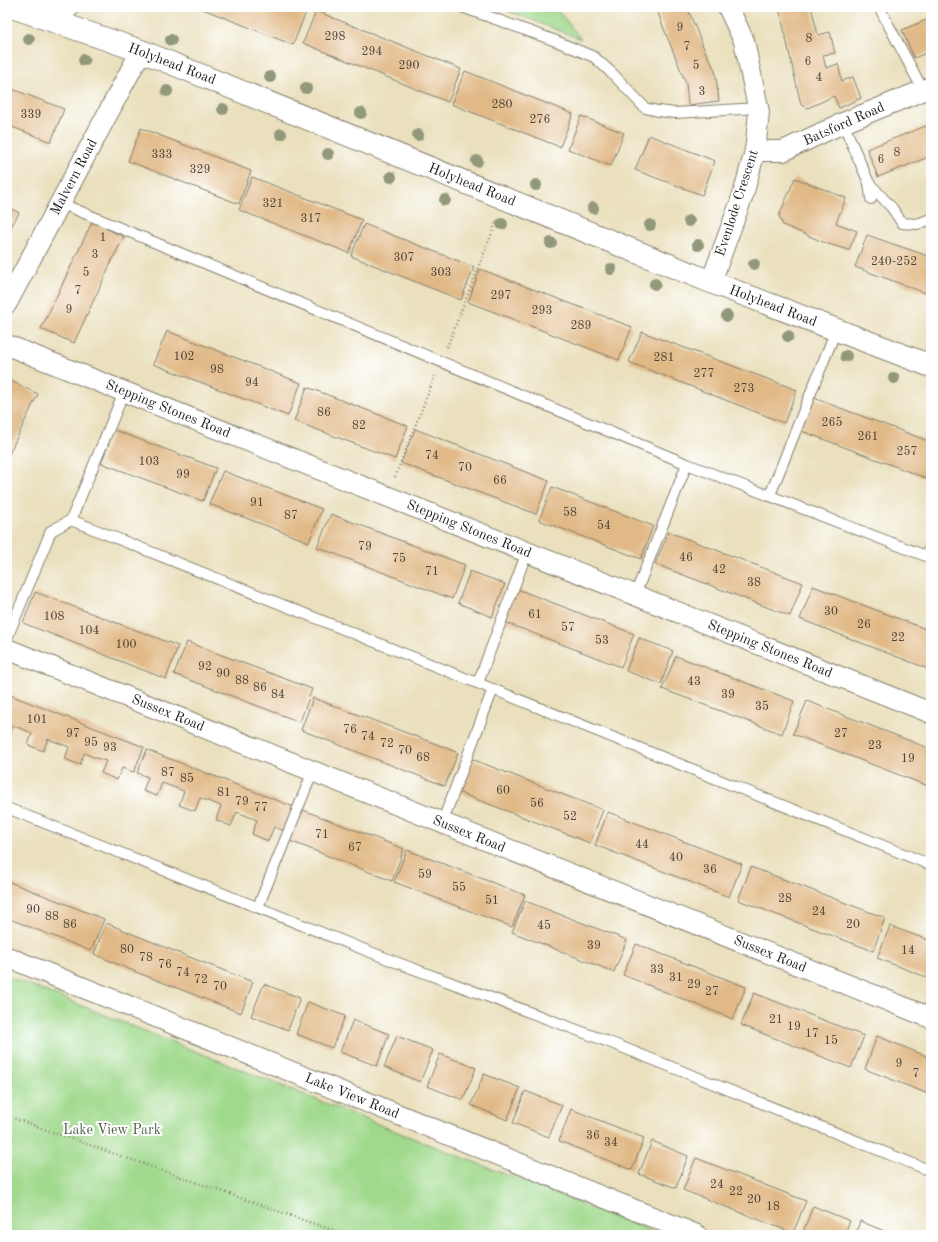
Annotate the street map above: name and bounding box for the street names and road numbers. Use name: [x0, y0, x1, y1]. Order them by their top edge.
street label: Holyhead Road: [126, 41, 218, 87]
street label: Batsford Road: [801, 100, 887, 148]
street label: Malvern Road: [48, 137, 100, 217]
street label: Evenlode Crescent: [713, 148, 761, 258]
street label: Holyhead Road: [426, 161, 518, 209]
street label: Holyhead Road: [727, 283, 819, 329]
street label: Stepping Stones Road: [104, 378, 232, 440]
street label: Stepping Stones Road: [405, 498, 533, 560]
street label: Stepping Stones Road: [706, 618, 834, 680]
street label: Sussex Road: [130, 692, 206, 734]
street label: Sussex Road: [431, 813, 507, 855]
street label: Sussex Road: [732, 933, 808, 975]
street label: Lake View Road: [303, 1071, 401, 1121]

